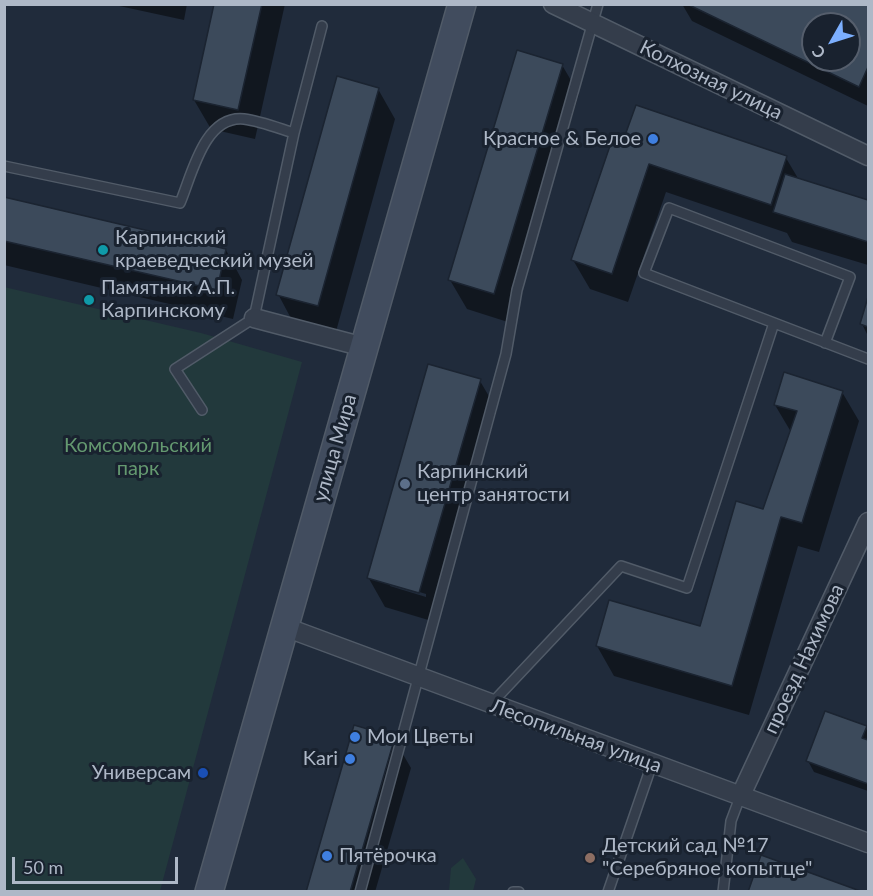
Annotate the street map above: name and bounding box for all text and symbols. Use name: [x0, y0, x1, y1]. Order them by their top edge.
north arrow: [801, 12, 861, 72]
street label: Колхозная улица: [636, 35, 786, 125]
text: С: [807, 42, 829, 62]
place label: Красное & Белое: [483, 127, 641, 151]
marker: Красное & Белое: [646, 132, 660, 146]
place label: Карпинский краеведческий музей: [115, 226, 314, 273]
marker: Карпинский краеведческий музей: [96, 243, 110, 257]
place label: Памятник А.П. Карпинскому: [101, 276, 235, 323]
marker: Памятник А.П. Карпинскому: [82, 293, 96, 307]
street label: улица Мира: [308, 391, 362, 505]
park label: Комсомольский парк: [64, 434, 212, 481]
place label: Карпинский центр занятости: [417, 460, 569, 507]
marker: Карпинский центр занятости: [398, 477, 412, 491]
street label: проезд Нахимова: [759, 580, 849, 738]
street label: Лесопильная улица: [487, 694, 665, 778]
place label: Мои Цветы: [367, 725, 474, 749]
marker: Мои Цветы: [348, 730, 362, 744]
place label: Kari: [303, 747, 338, 771]
marker: Kari: [343, 752, 357, 766]
place label: Универсам: [92, 761, 191, 785]
marker: Универсам: [196, 766, 210, 780]
place label: Детский сад №17 "Серебряное копытце": [602, 834, 812, 881]
place label: Пятёрочка: [339, 844, 437, 868]
scale bar: [15, 845, 182, 883]
marker: Пятёрочка: [320, 849, 334, 863]
marker: Детский сад №17 "Серебряное копытце": [583, 851, 597, 865]
text: 50 m: [23, 856, 63, 878]

